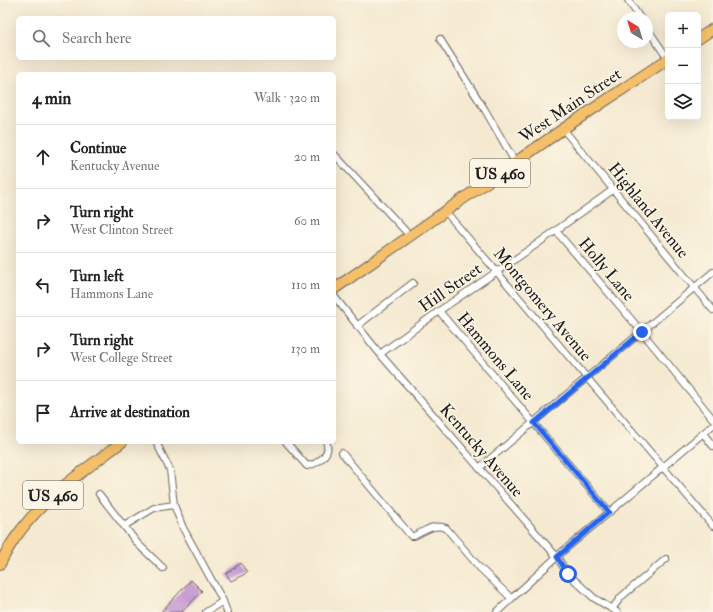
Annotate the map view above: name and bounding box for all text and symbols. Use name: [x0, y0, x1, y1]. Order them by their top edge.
north arrow: [617, 12, 653, 48]
map controls: [665, 12, 701, 120]
button: +: [665, 12, 701, 48]
search box: [16, 16, 336, 60]
icon: search: [30, 27, 52, 49]
text: Search here: [62, 29, 131, 48]
button: −: [665, 48, 701, 84]
street label: West Main Street: [514, 63, 626, 148]
button: layers: [665, 84, 701, 120]
text: 4 min: [32, 88, 71, 109]
text: Walk · 320 m: [254, 90, 320, 106]
text: Continue: [70, 139, 126, 158]
icon: ahead: [32, 146, 54, 168]
text: 20 m: [294, 149, 320, 165]
text: Kentucky Avenue: [70, 158, 159, 174]
street label: Highland Avenue: [604, 158, 694, 262]
road number: US 460: [470, 159, 530, 187]
text: Turn right: [70, 203, 133, 222]
icon: right: [32, 210, 54, 232]
text: 60 m: [294, 213, 320, 229]
text: West Clinton Street: [70, 222, 173, 238]
street label: Holly Lane: [573, 233, 639, 306]
street label: Montgomery Avenue: [488, 243, 596, 366]
street label: Hill Street: [415, 258, 486, 317]
text: Turn left: [70, 267, 124, 286]
icon: left: [32, 274, 54, 296]
text: 110 m: [291, 277, 320, 293]
text: Hammons Lane: [70, 286, 153, 302]
street label: Hammons Lane: [453, 308, 539, 405]
route end: [633, 323, 651, 341]
text: Turn right: [70, 331, 133, 350]
icon: right: [32, 338, 54, 360]
text: 130 m: [291, 341, 320, 357]
text: West College Street: [70, 350, 173, 366]
street label: Kentucky Avenue: [435, 399, 528, 502]
icon: arrive: [32, 402, 54, 424]
text: Arrive at destination: [70, 403, 190, 422]
road number: US 460: [23, 481, 83, 509]
route start: [559, 565, 577, 583]

